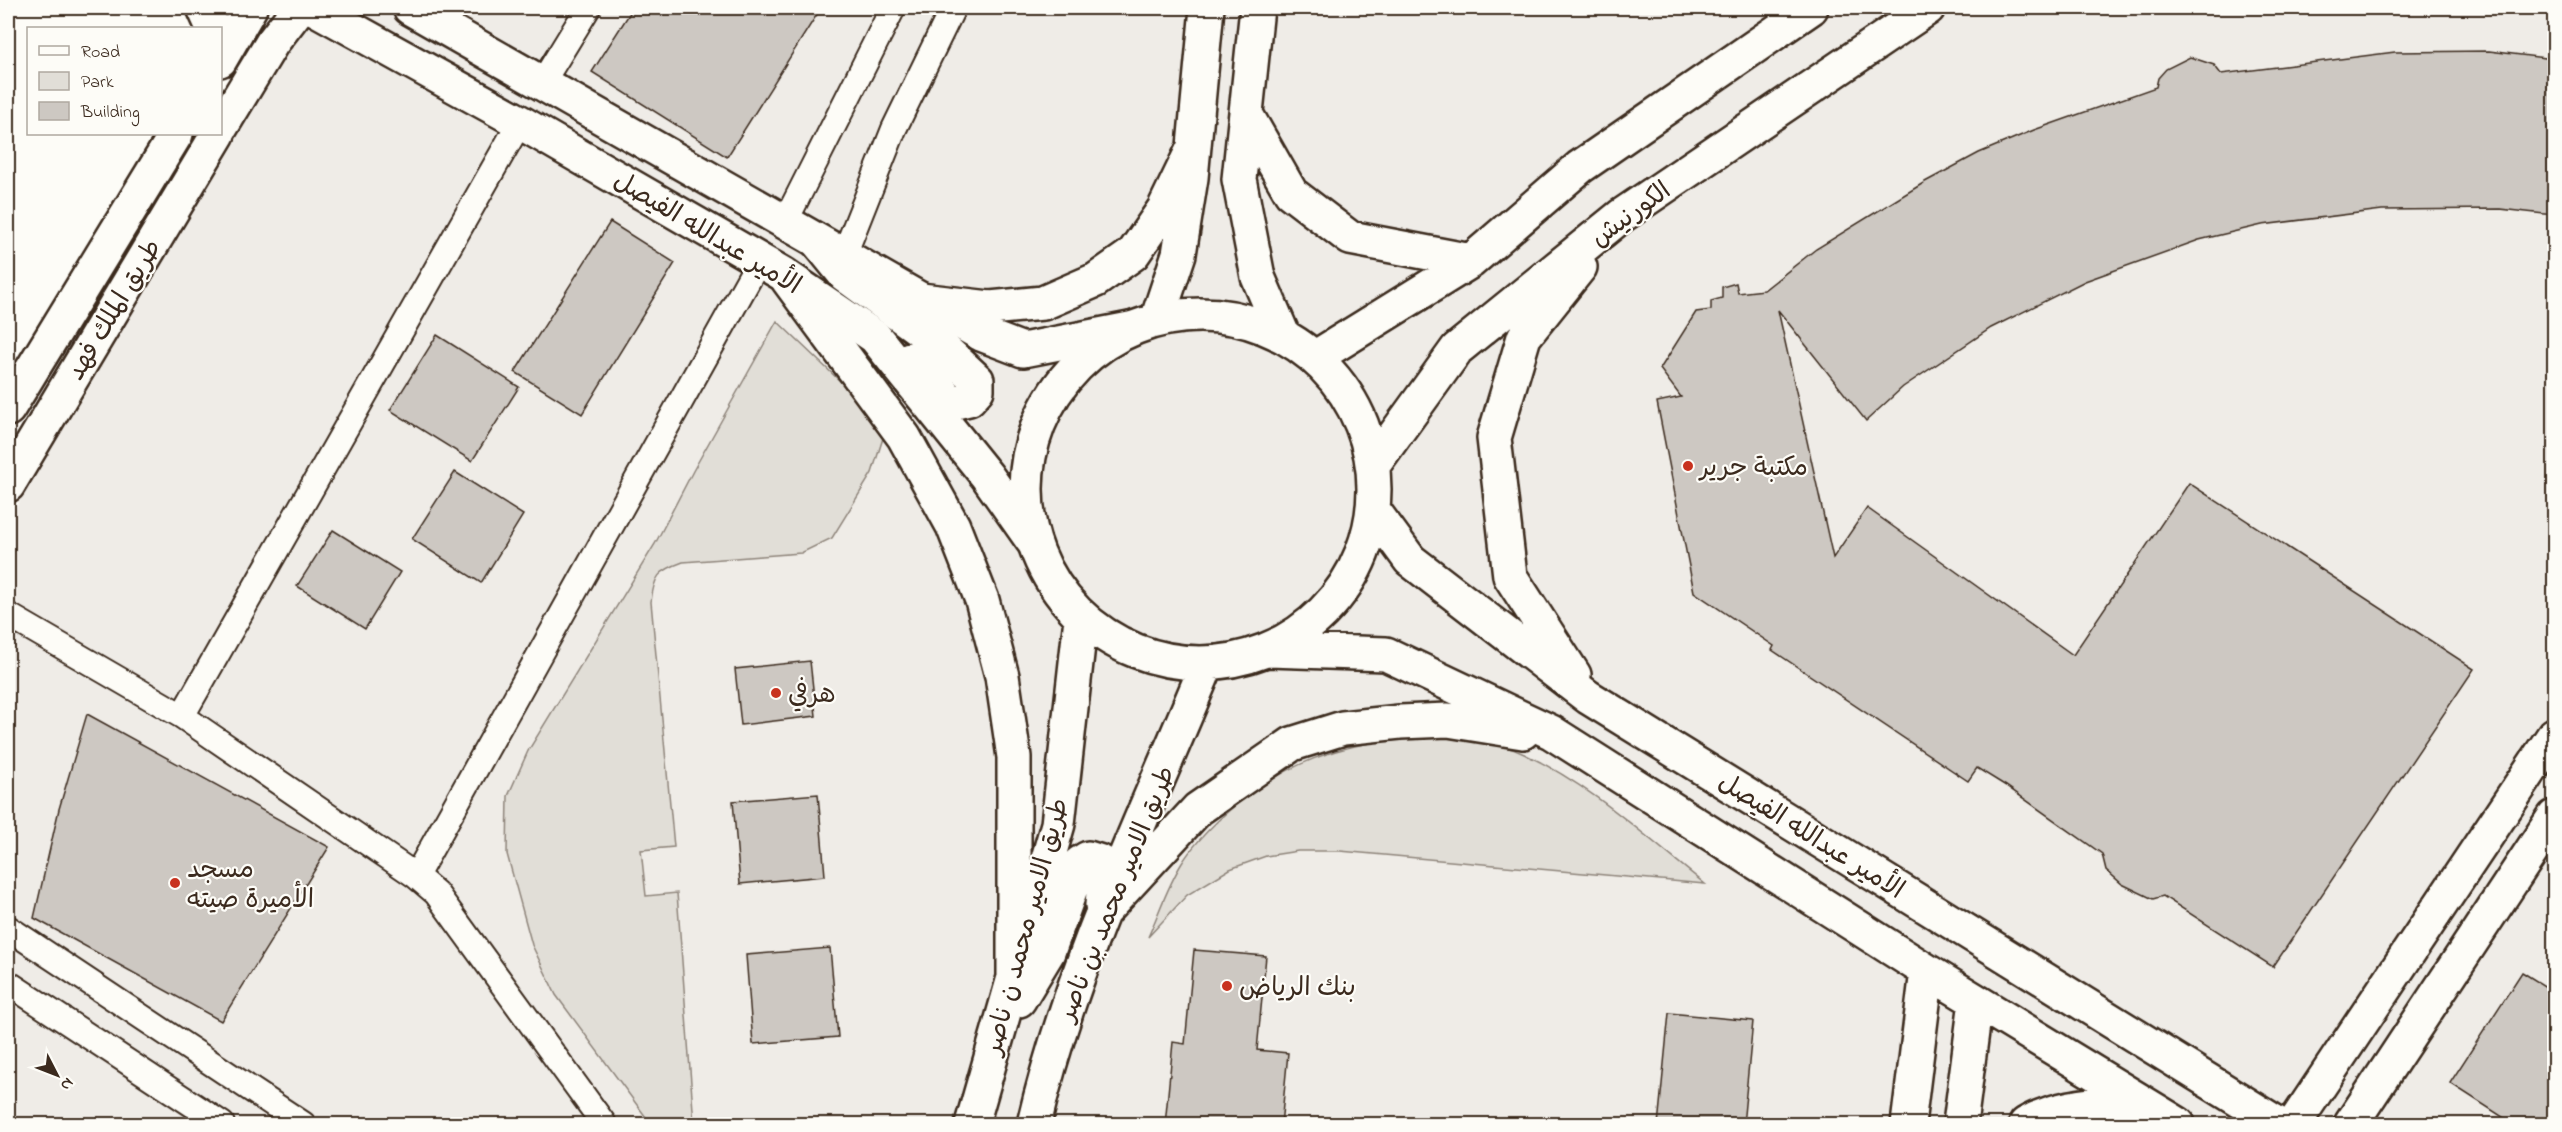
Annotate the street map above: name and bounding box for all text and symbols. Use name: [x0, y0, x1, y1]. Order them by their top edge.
legend: [27, 27, 222, 135]
text: Road: [81, 40, 120, 66]
text: Park: [81, 70, 114, 96]
text: Building: [80, 100, 140, 127]
street label: الأمير عبدالله الفيصل: [605, 162, 809, 306]
street label: الكورنيش: [1584, 173, 1680, 258]
street label: طريق الملك فهد: [58, 233, 173, 388]
place label: مكتبة جرير: [1698, 450, 1808, 488]
marker: مكتبة جرير: [1681, 459, 1695, 473]
place label: هرفي: [788, 677, 836, 715]
marker: هرفي: [769, 686, 783, 700]
street label: طريق الامير محمد بن ناصر: [1048, 761, 1186, 1029]
street label: الأمير عبدالله الفيصل: [1710, 763, 1912, 910]
street label: طريق الامير محمد ن ناصر: [975, 794, 1080, 1061]
place label: مسجد الأميرة صيته: [187, 852, 314, 920]
marker: مسجد الأميرة صيته: [168, 876, 182, 890]
place label: بنك الرياض: [1239, 970, 1356, 1008]
marker: بنك الرياض: [1220, 979, 1234, 993]
north arrow: [27, 1045, 87, 1105]
text: N: [54, 1072, 79, 1096]

